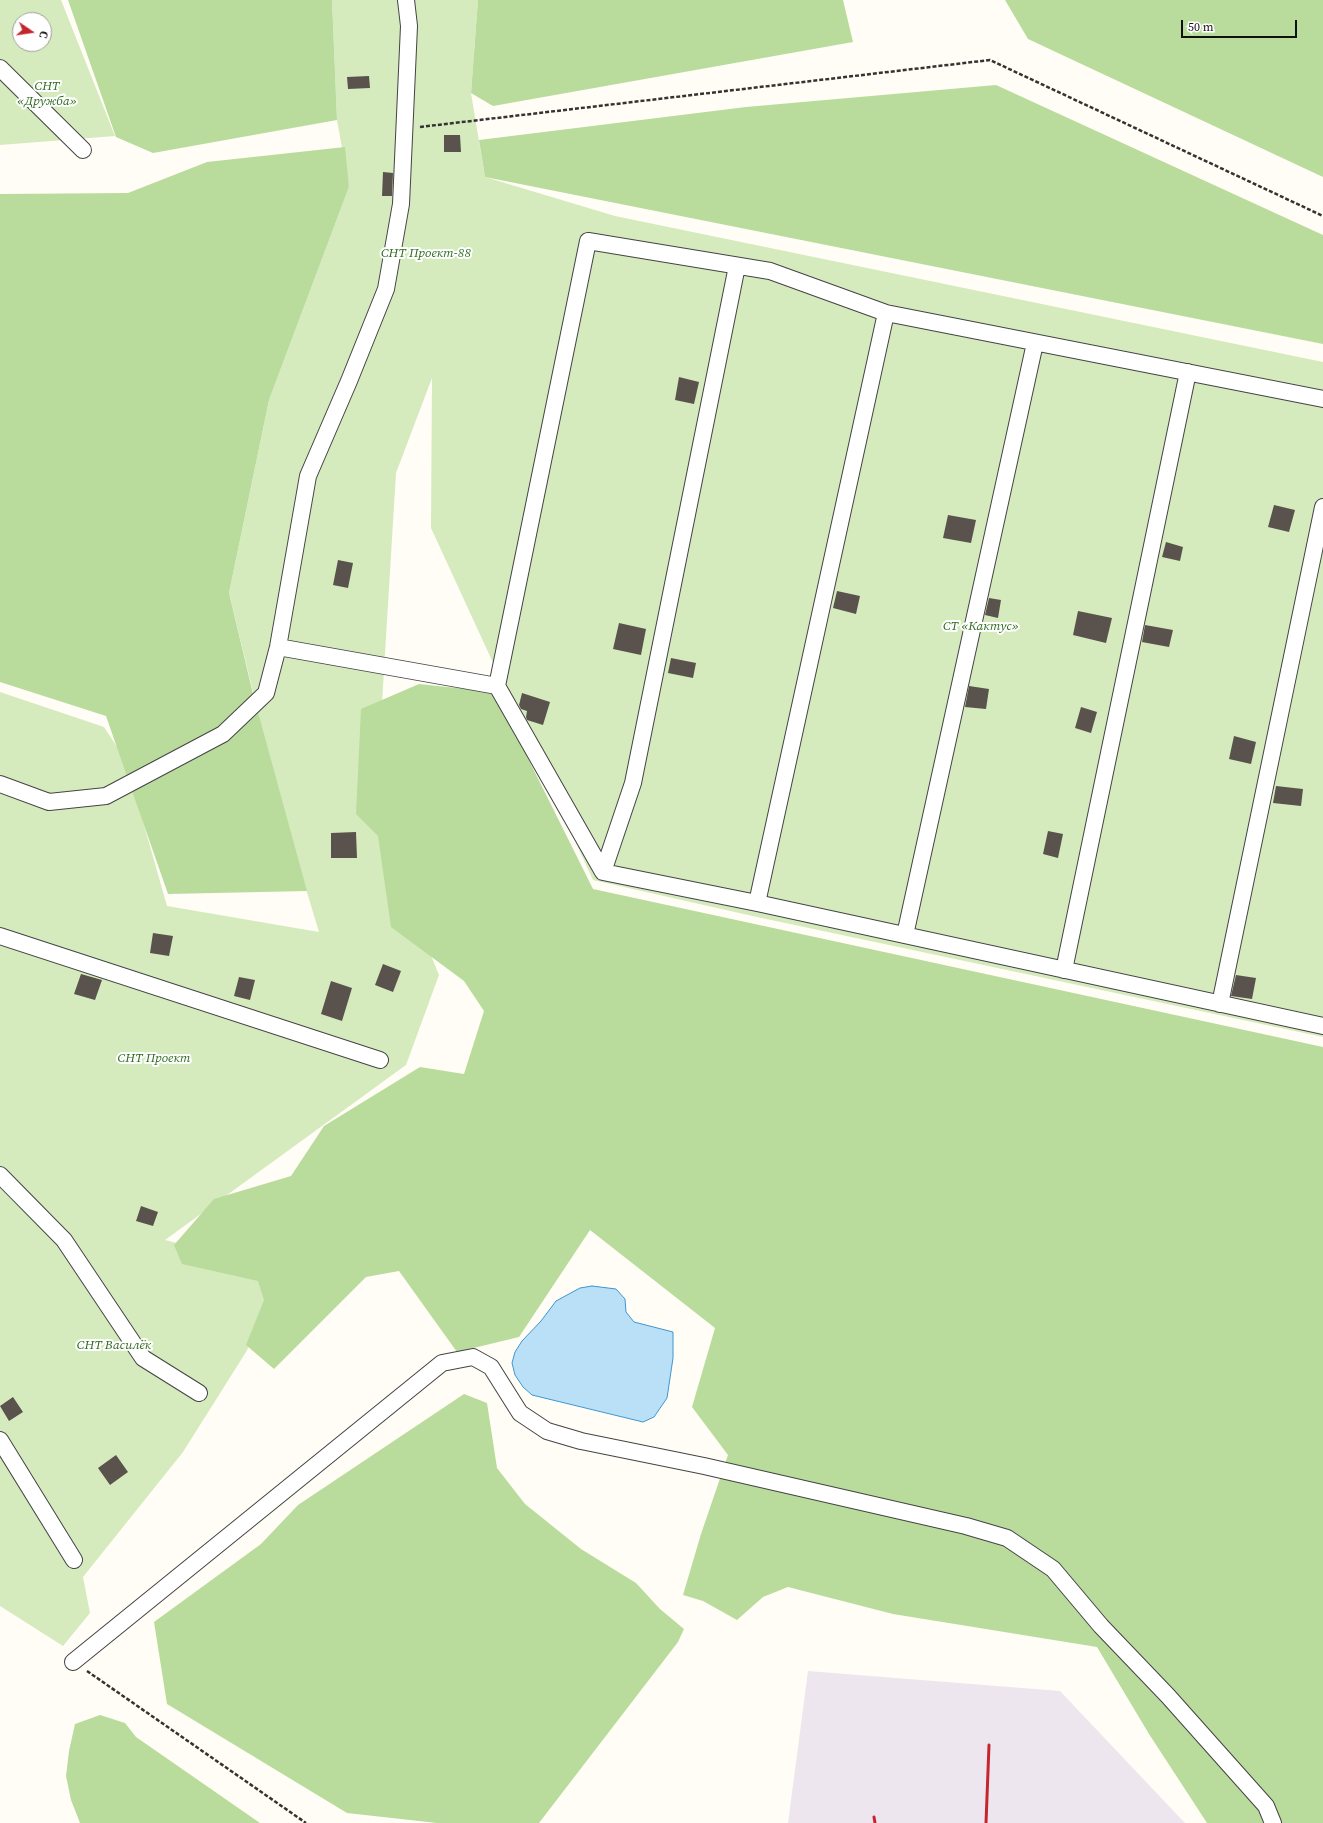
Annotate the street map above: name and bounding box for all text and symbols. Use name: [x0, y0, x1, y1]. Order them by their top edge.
north arrow: [12, 12, 52, 52]
scale bar: [1183, 12, 1299, 38]
text: 50 m: [1188, 19, 1214, 35]
text: С: [35, 30, 51, 40]
park label: СНТ «Дружба»: [17, 79, 77, 110]
park label: СНТ Проект-88: [381, 246, 471, 262]
park label: СТ «Кактус»: [943, 619, 1019, 635]
park label: СНТ Проект: [118, 1051, 190, 1067]
park label: СНТ Василёк: [77, 1338, 151, 1354]

